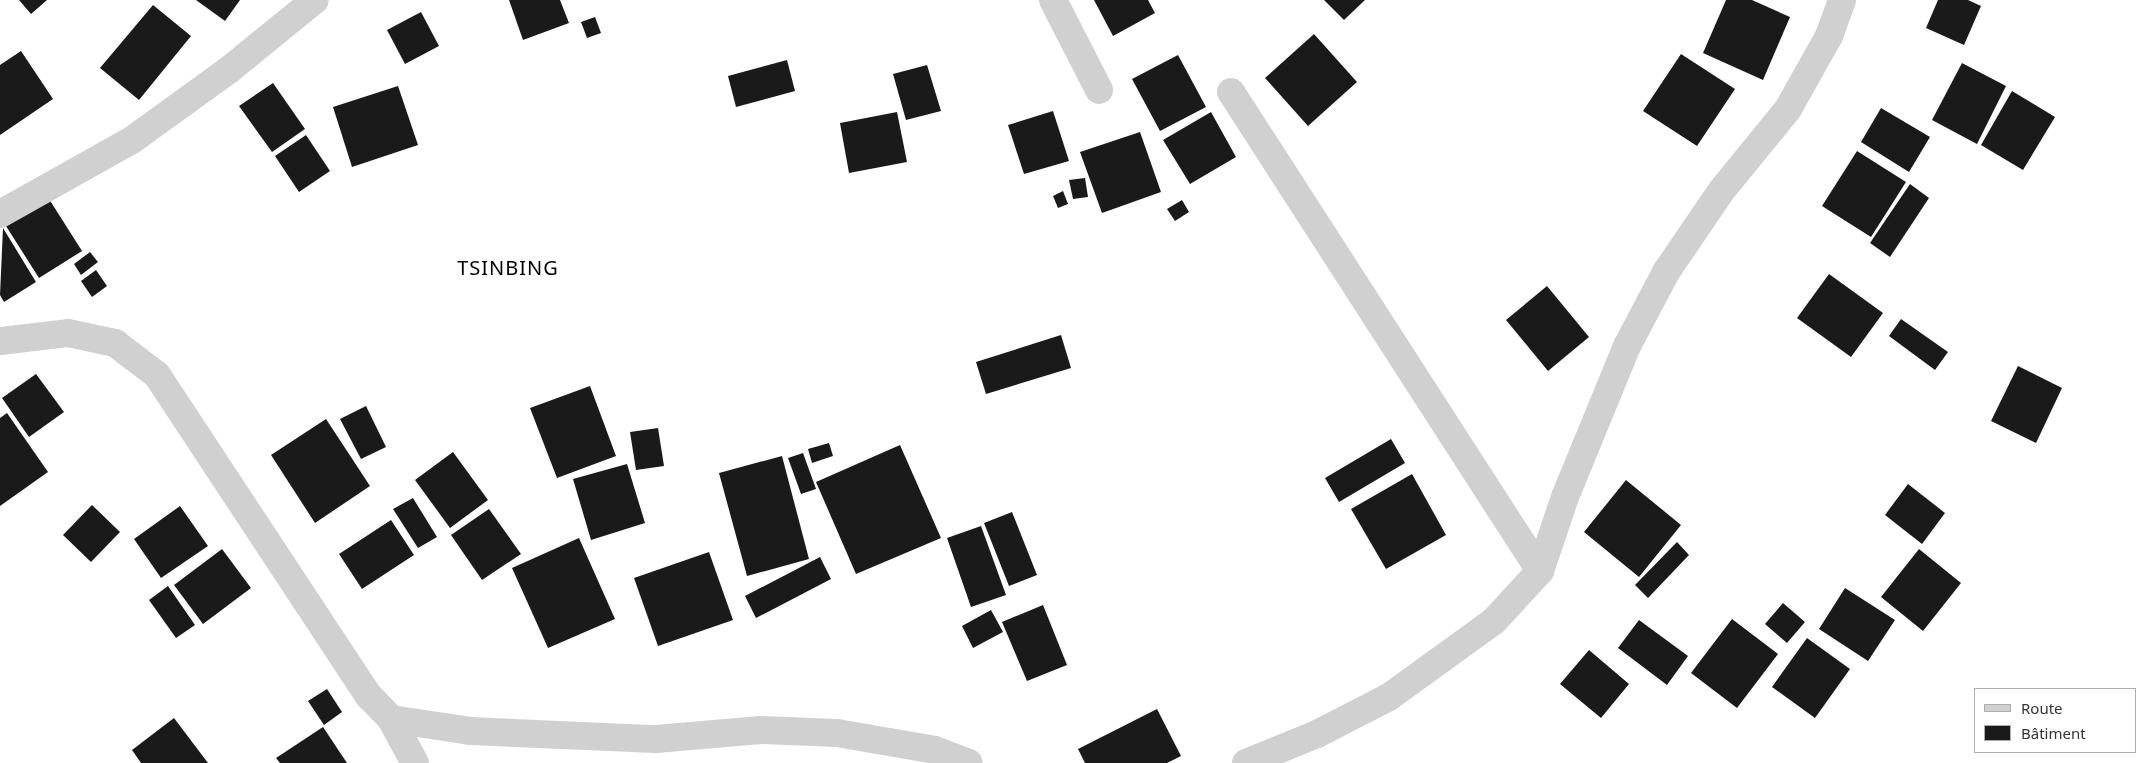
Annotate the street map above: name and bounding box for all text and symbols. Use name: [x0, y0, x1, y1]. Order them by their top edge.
district label: TSINBING: [456, 255, 560, 279]
legend: [1974, 688, 2136, 753]
text: Route: [2021, 698, 2063, 718]
text: Bâtiment: [2021, 723, 2086, 743]

